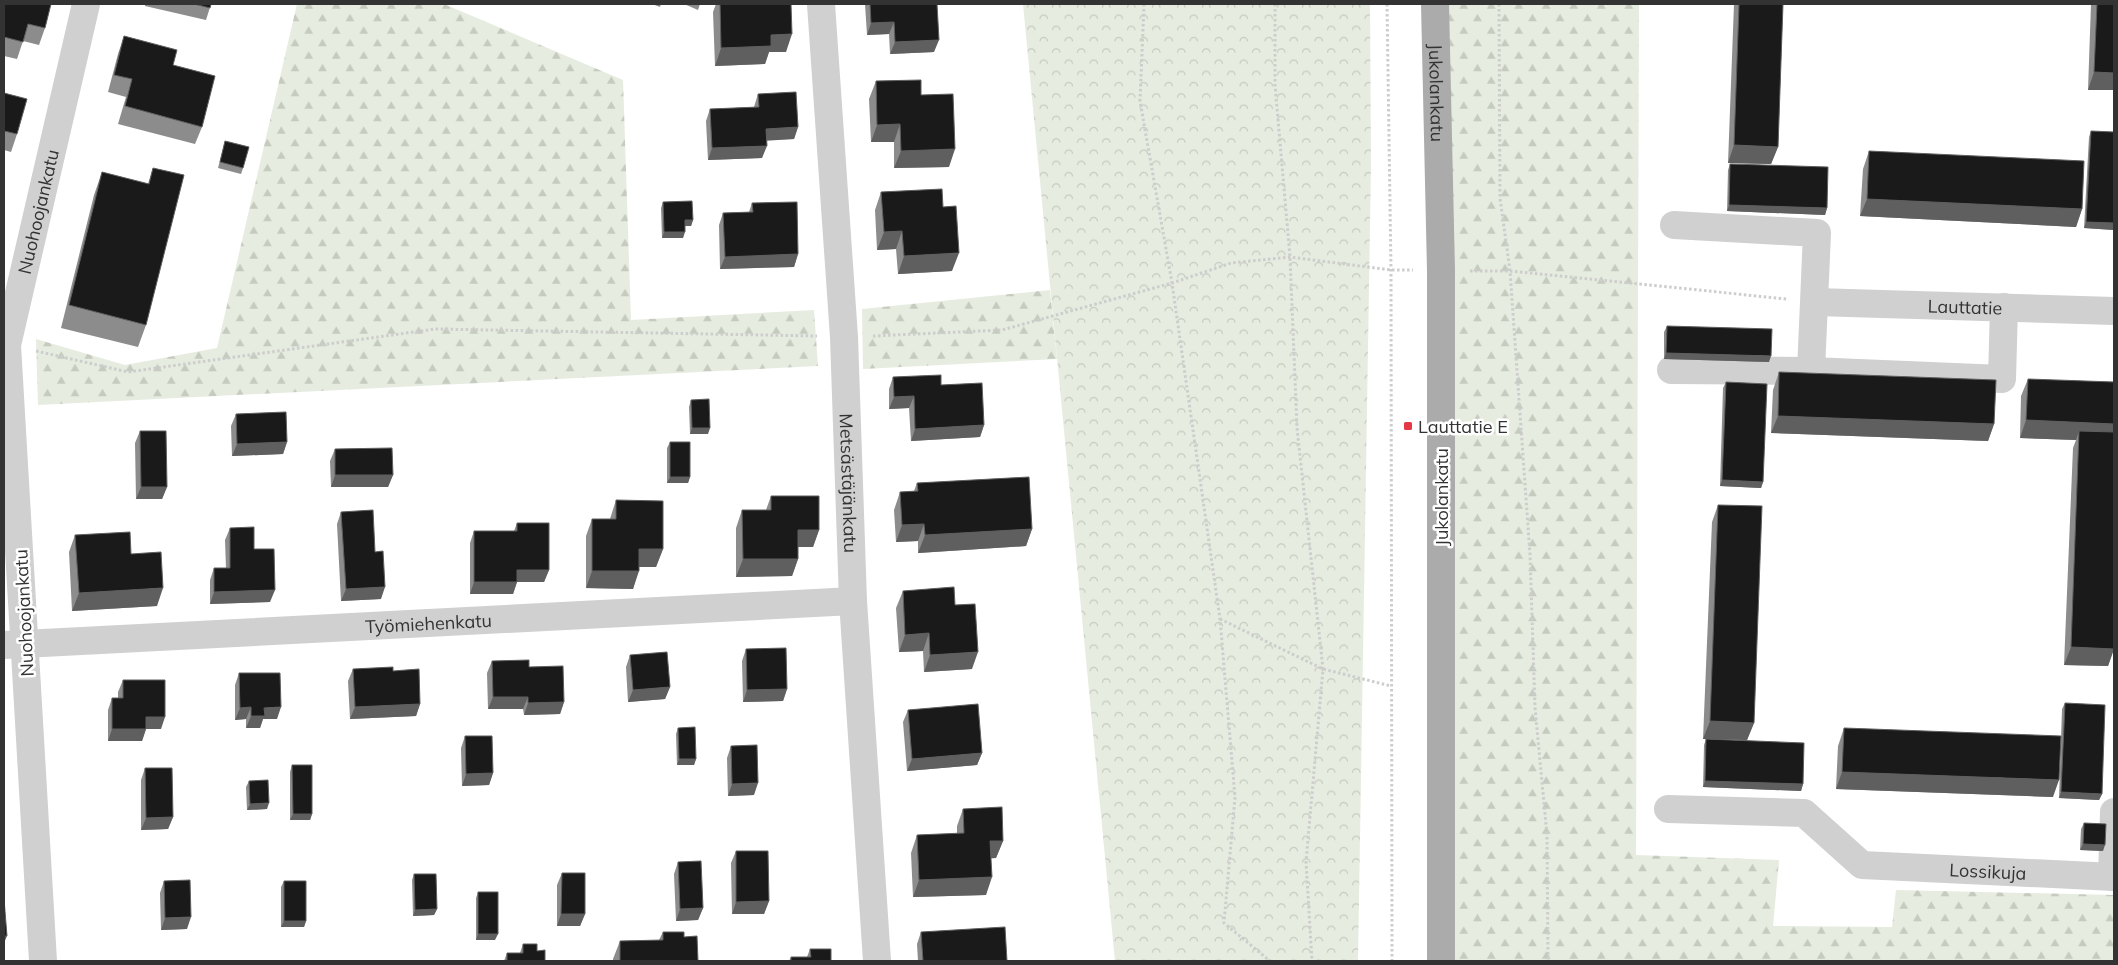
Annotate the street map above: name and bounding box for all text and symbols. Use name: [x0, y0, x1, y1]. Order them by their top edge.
street label: Jukolankatu: [1424, 44, 1450, 142]
street label: Nuohoojankatu: [12, 147, 64, 276]
street label: Lauttatie: [1927, 294, 2003, 319]
street label: Metsästäjänkatu: [835, 413, 863, 553]
place label: Lauttatie E: [1418, 415, 1508, 438]
marker: Lauttatie E: [1402, 420, 1414, 432]
street label: Jukolankatu: [1430, 448, 1453, 546]
street label: Nuohoojankatu: [9, 549, 39, 677]
street label: Työmiehenkatu: [364, 608, 492, 638]
street label: Lossikuja: [1949, 858, 2027, 884]

